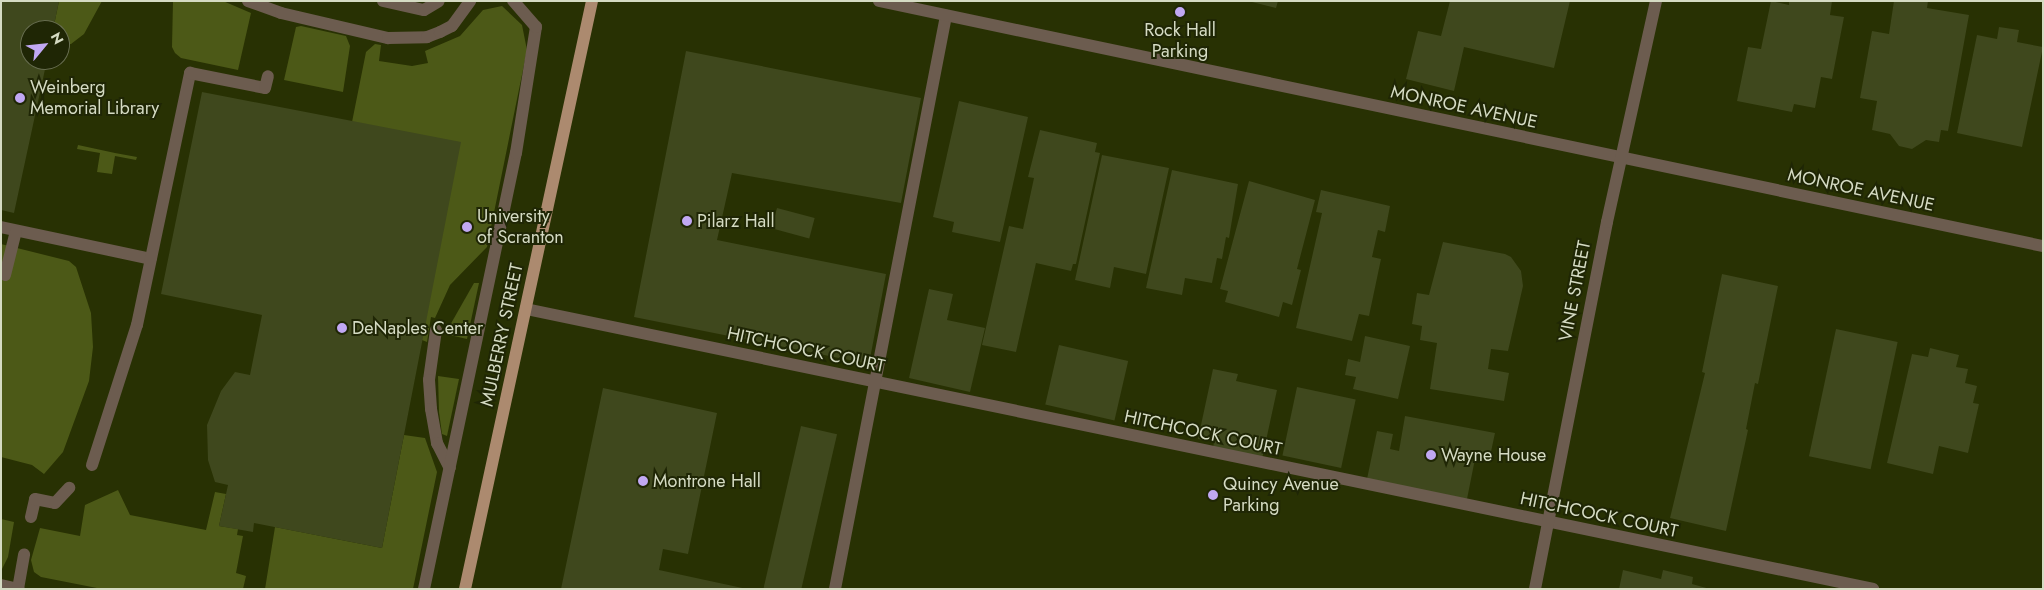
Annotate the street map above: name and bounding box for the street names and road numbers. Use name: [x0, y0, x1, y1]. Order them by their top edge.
street label: MONROE AVENUE: [1389, 81, 1539, 133]
street label: MONROE AVENUE: [1786, 164, 1936, 216]
street label: VINE STREET: [1555, 239, 1595, 343]
street label: MULBERRY STREET: [476, 261, 528, 409]
street label: HITCHCOCK COURT: [725, 323, 887, 377]
street label: HITCHCOCK COURT: [1122, 406, 1284, 460]
street label: HITCHCOCK COURT: [1518, 488, 1680, 542]

